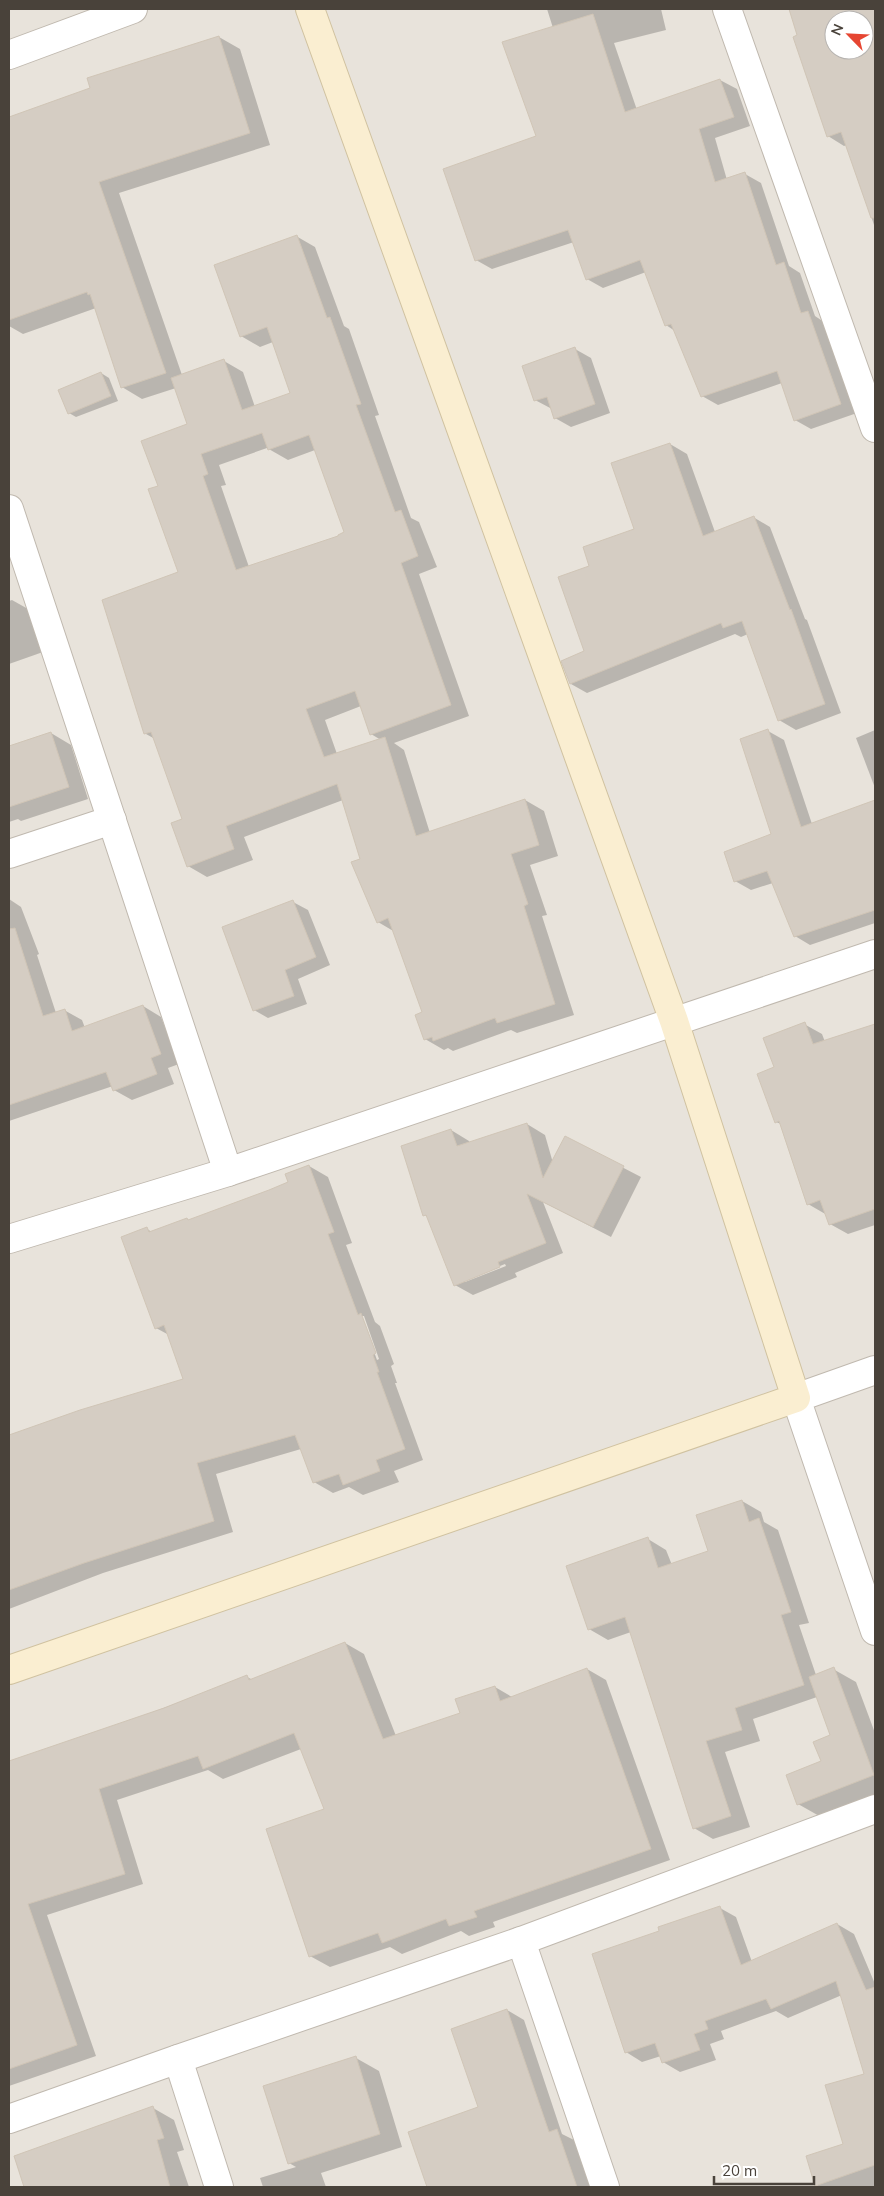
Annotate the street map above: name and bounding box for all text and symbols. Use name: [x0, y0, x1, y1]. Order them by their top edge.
north arrow: [824, 10, 874, 60]
text: N: [827, 21, 847, 38]
scale bar: [714, 2154, 814, 2186]
text: 20 m: [722, 2161, 757, 2180]

